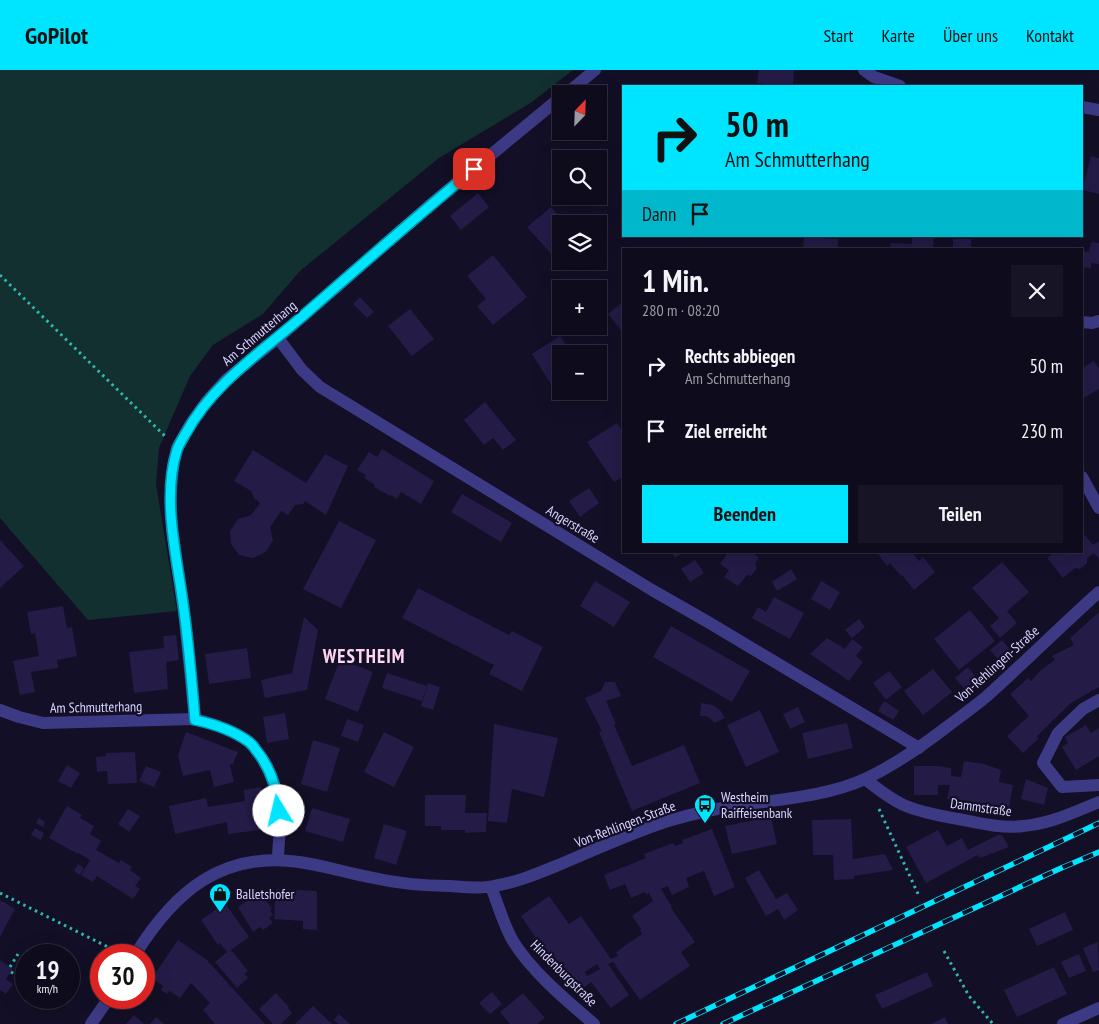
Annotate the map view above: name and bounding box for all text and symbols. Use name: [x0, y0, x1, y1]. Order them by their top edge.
text: GoPilot: [25, 20, 88, 51]
text: Start: [823, 24, 854, 47]
text: Karte: [882, 24, 915, 47]
text: Über uns: [943, 24, 998, 47]
text: Kontakt: [1026, 24, 1074, 47]
north arrow: [552, 85, 608, 140]
map controls: [552, 85, 607, 400]
text: 50 m: [725, 101, 789, 147]
icon: right: [642, 105, 707, 170]
text: Am Schmutterhang: [725, 145, 870, 173]
pin: [453, 148, 495, 190]
button: search: [552, 150, 607, 205]
icon: arrive: [460, 155, 488, 183]
icon: arrive: [686, 200, 714, 228]
text: Dann: [642, 202, 676, 226]
button: layers: [552, 215, 607, 270]
text: 1 Min.: [642, 261, 709, 300]
button: close: [1011, 265, 1063, 317]
button: +: [552, 280, 607, 335]
street label: Am Schmutterhang: [218, 296, 300, 370]
text: 280 m · 08:20: [642, 300, 720, 320]
text: Rechts abbiegen: [685, 344, 795, 368]
button: −: [552, 345, 607, 400]
icon: right: [642, 352, 670, 380]
text: 50 m: [1030, 354, 1063, 378]
text: Am Schmutterhang: [685, 368, 790, 388]
icon: arrive: [642, 417, 670, 445]
text: Ziel erreicht: [685, 419, 767, 443]
text: 230 m: [1021, 419, 1063, 443]
button: Beenden: [642, 485, 848, 543]
button: Teilen: [858, 485, 1063, 543]
street label: Angerstraße: [543, 501, 603, 547]
street label: Von-Rehlingen-Straße: [951, 622, 1043, 707]
district label: WESTHEIM: [322, 644, 405, 668]
street label: Am Schmutterhang: [50, 697, 142, 717]
position arrow: [252, 784, 304, 836]
place label: Westheim Raiffeisenbank: [721, 788, 793, 822]
bus stop icon: Westheim Raiffeisenbank: [693, 793, 717, 824]
street label: Dammstraße: [949, 794, 1013, 820]
street label: Von-Rehlingen-Straße: [571, 796, 678, 852]
shop icon: Balletshofer: [208, 882, 232, 913]
place label: Balletshofer: [236, 885, 294, 903]
street label: Hindenburgstraße: [527, 936, 601, 1010]
speed limit sign: 30: [90, 944, 155, 1009]
text: 19: [36, 954, 59, 986]
text: km/h: [37, 981, 58, 996]

